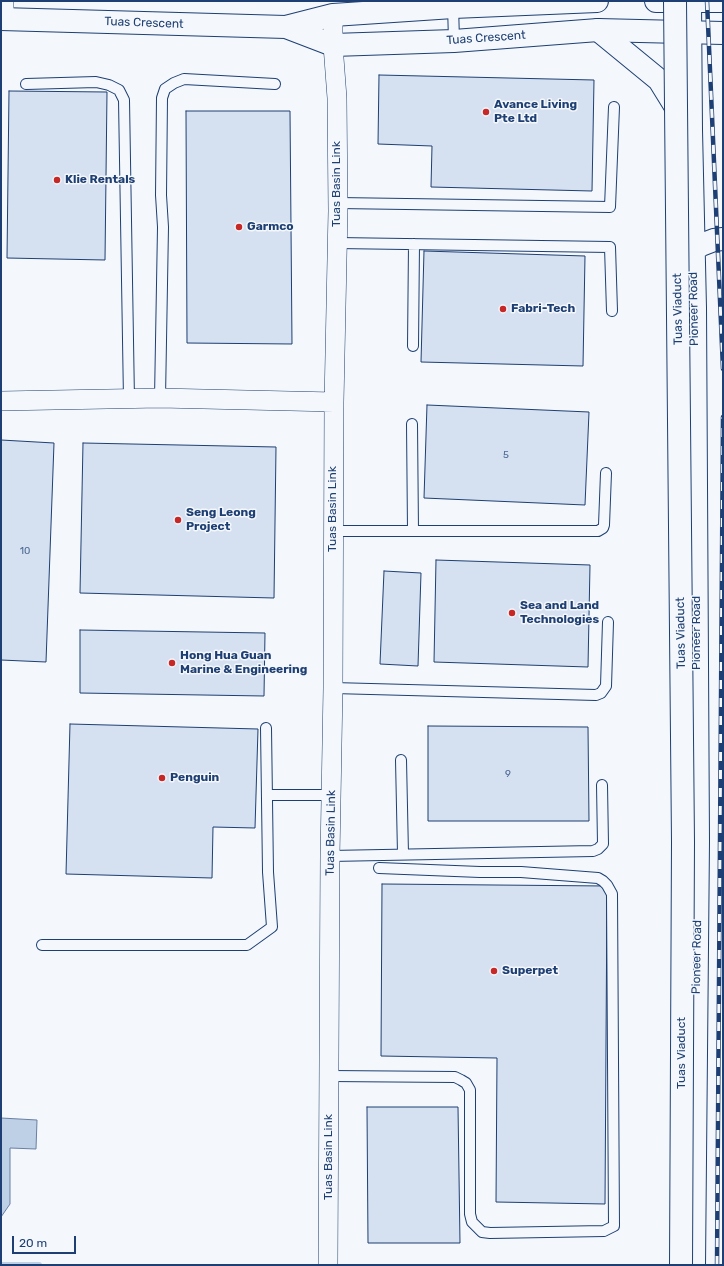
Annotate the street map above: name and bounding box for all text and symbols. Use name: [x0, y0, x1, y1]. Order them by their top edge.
street label: Tuas Crescent: [104, 14, 184, 32]
street label: Tuas Crescent: [446, 28, 526, 48]
place label: Avance Living Pte Ltd: [494, 98, 577, 126]
marker: Avance Living Pte Ltd: [481, 107, 491, 117]
street label: Tuas Basin Link: [330, 141, 344, 227]
place label: Klie Rentals: [65, 173, 135, 187]
marker: Klie Rentals: [52, 175, 62, 185]
place label: Garmco: [247, 220, 294, 234]
marker: Garmco: [234, 222, 244, 232]
street label: Pioneer Road: [686, 272, 702, 346]
street label: Tuas Viaduct: [670, 273, 686, 345]
place label: Fabri-Tech: [511, 302, 575, 316]
marker: Fabri-Tech: [498, 304, 508, 314]
house number: 5: [503, 449, 509, 461]
street label: Tuas Basin Link: [326, 466, 340, 552]
place label: Seng Leong Project: [186, 506, 256, 534]
marker: Seng Leong Project: [173, 515, 183, 525]
house number: 10: [20, 545, 30, 557]
street label: Pioneer Road: [690, 596, 704, 670]
street label: Tuas Viaduct: [673, 597, 689, 669]
place label: Sea and Land Technologies: [520, 599, 599, 627]
marker: Sea and Land Technologies: [507, 608, 517, 618]
place label: Hong Hua Guan Marine & Engineering: [180, 649, 307, 677]
marker: Hong Hua Guan Marine & Engineering: [167, 658, 177, 668]
house number: 9: [505, 768, 511, 780]
place label: Penguin: [170, 771, 219, 785]
marker: Penguin: [157, 773, 167, 783]
street label: Tuas Basin Link: [323, 790, 339, 876]
street label: Pioneer Road: [689, 920, 705, 994]
place label: Superpet: [502, 964, 558, 978]
marker: Superpet: [489, 966, 499, 976]
street label: Tuas Viaduct: [675, 1017, 689, 1089]
street label: Tuas Basin Link: [322, 1114, 336, 1200]
scale bar: [14, 1228, 78, 1254]
text: 20 m: [19, 1236, 47, 1250]

